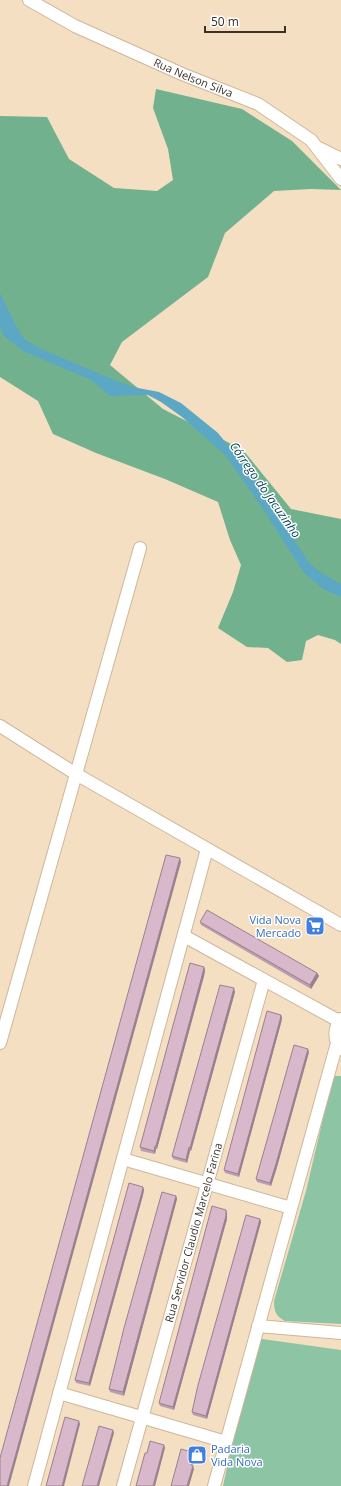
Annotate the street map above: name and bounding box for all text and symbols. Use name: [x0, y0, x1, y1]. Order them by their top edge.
scale bar: [205, 8, 285, 34]
text: 50 m: [211, 13, 239, 30]
street label: Rua Nelson Silva: [151, 54, 235, 100]
water label: Córrego do Jacuzinho: [226, 438, 305, 541]
place label: Vida Nova Mercado: [249, 912, 301, 940]
supermarket icon: Vida Nova Mercado: [304, 915, 326, 937]
street label: Rua Servidor Claudio Marcelo Farina: [161, 1141, 225, 1324]
place label: Padaria Vida Nova: [211, 1441, 263, 1469]
shop icon: Padaria Vida Nova: [186, 1444, 208, 1466]

